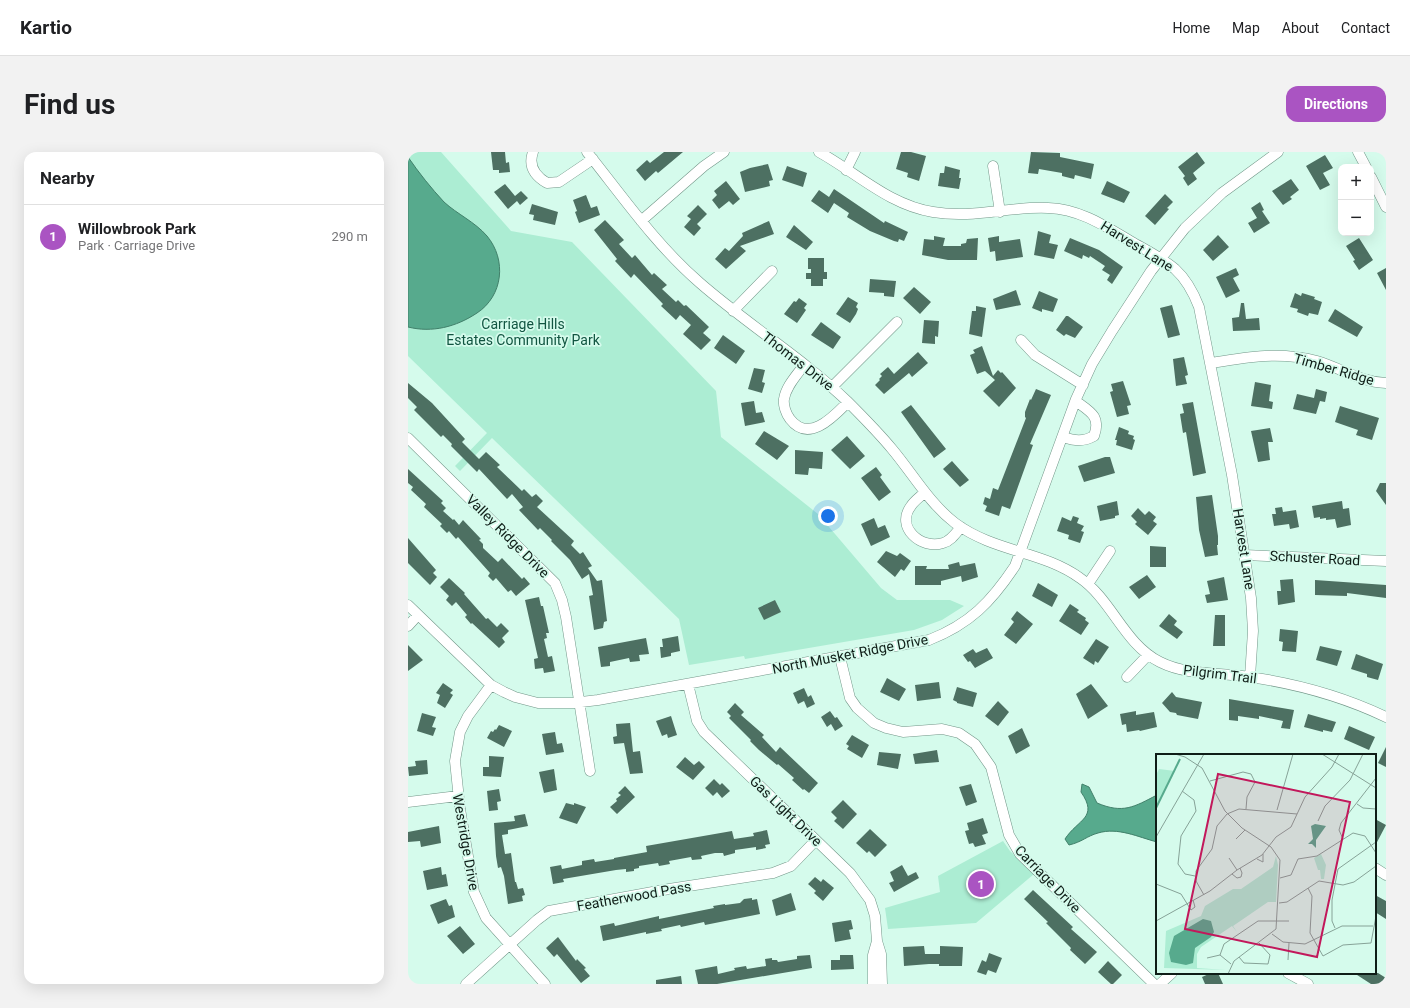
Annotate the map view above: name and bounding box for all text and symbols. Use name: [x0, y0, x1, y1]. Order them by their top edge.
text: Kartio: [20, 16, 72, 39]
text: Home: [1172, 20, 1210, 36]
text: Map: [1232, 20, 1260, 36]
text: About: [1282, 20, 1319, 36]
text: Contact: [1341, 20, 1390, 36]
button: Directions: [1286, 86, 1386, 122]
text: Find us: [24, 88, 115, 121]
map controls: [1338, 164, 1374, 236]
button: +: [1338, 164, 1374, 200]
text: Nearby: [40, 168, 95, 188]
button: −: [1338, 200, 1374, 236]
street label: Harvest Lane: [1098, 217, 1176, 275]
text: Willowbrook Park: [78, 220, 196, 238]
text: 1: [49, 229, 57, 244]
text: 290 m: [331, 229, 368, 244]
text: Park · Carriage Drive: [78, 238, 195, 253]
park label: Carriage Hills Estates Community Park: [446, 316, 601, 348]
street label: Thomas Drive: [759, 328, 837, 394]
street label: Timber Ridge: [1292, 350, 1376, 388]
street label: Valley Ridge Drive: [463, 491, 553, 581]
your location: [818, 506, 838, 526]
street label: Harvest Lane: [1230, 507, 1258, 591]
street label: Schuster Road: [1269, 548, 1361, 568]
street label: North Musket Ridge Drive: [771, 631, 929, 677]
street label: Pilgrim Trail: [1182, 662, 1258, 686]
inset map: [1156, 754, 1376, 974]
street label: Gas Light Drive: [747, 773, 825, 849]
street label: Westridge Drive: [450, 793, 482, 891]
street label: Carriage Drive: [1012, 842, 1084, 916]
pin: 1: [968, 869, 994, 899]
street label: Featherwood Pass: [576, 878, 692, 914]

